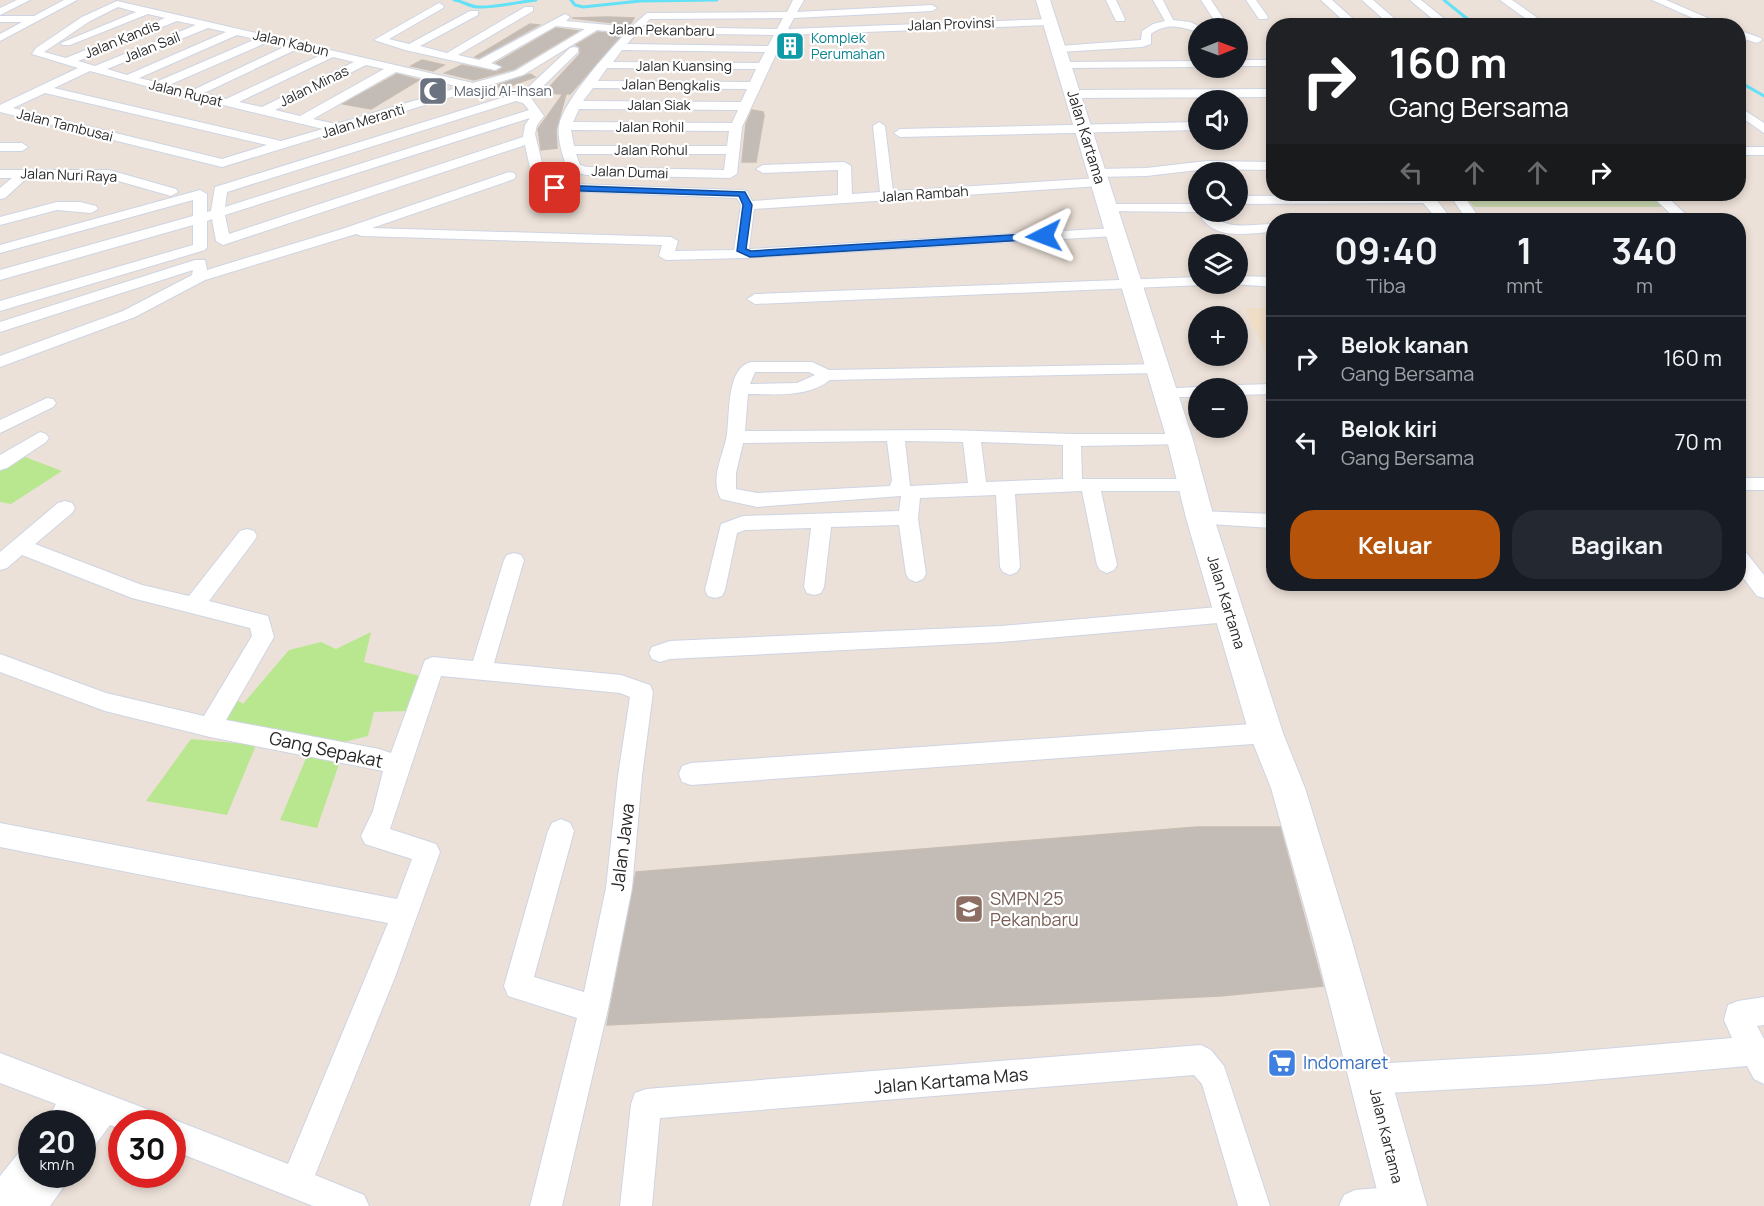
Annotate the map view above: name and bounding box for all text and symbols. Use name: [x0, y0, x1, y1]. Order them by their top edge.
street label: Jalan Provinsi: [907, 12, 995, 35]
street label: Jalan Kandis: [81, 15, 162, 62]
north arrow: [1188, 18, 1248, 78]
map controls: [1188, 18, 1248, 438]
street label: Jalan Pekanbaru: [609, 19, 715, 40]
street label: Jalan Kabun: [251, 25, 331, 60]
street label: Jalan Sail: [121, 27, 183, 66]
place label: Komplek Perumahan: [811, 28, 885, 63]
building icon: Komplek Perumahan: [774, 30, 806, 62]
text: 160 m: [1389, 33, 1507, 91]
icon: right: [1290, 42, 1368, 120]
street label: Jalan Kuansing: [636, 56, 732, 75]
street label: Jalan Minas: [276, 61, 352, 111]
street label: Jalan Rupat: [147, 74, 225, 111]
street label: Jalan Bengkalis: [622, 74, 720, 95]
mosque icon: Masjid Al-Ihsan: [417, 75, 449, 107]
place label: Masjid Al-Ihsan: [454, 81, 552, 100]
street label: Jalan Kartama: [1062, 87, 1111, 186]
text: Gang Bersama: [1389, 88, 1569, 125]
button: sound: [1188, 90, 1248, 150]
street label: Jalan Siak: [627, 95, 692, 114]
street label: Jalan Meranti: [319, 99, 407, 142]
street label: Jalan Tambusai: [15, 103, 115, 146]
street label: Jalan Rohil: [616, 117, 684, 136]
street label: Jalan Rohul: [614, 140, 688, 159]
icon: left: [1395, 156, 1428, 189]
icon: ahead: [1458, 156, 1491, 189]
icon: ahead: [1521, 156, 1554, 189]
icon: right: [1584, 156, 1617, 189]
street label: Jalan Dumai: [591, 161, 669, 182]
pin: [529, 162, 580, 213]
button: search: [1188, 162, 1248, 222]
street label: Jalan Nuri Raya: [20, 163, 118, 186]
icon: arrive: [538, 171, 571, 204]
street label: Jalan Rambah: [879, 181, 969, 206]
position arrow: [1012, 204, 1076, 268]
text: 09:40: [1334, 226, 1438, 275]
text: 1: [1517, 226, 1533, 275]
text: 340: [1611, 226, 1678, 275]
button: layers: [1188, 234, 1248, 294]
text: Tiba: [1366, 272, 1406, 299]
text: mnt: [1506, 272, 1543, 299]
text: m: [1636, 272, 1653, 299]
button: +: [1188, 306, 1248, 366]
text: Belok kanan: [1341, 330, 1469, 360]
icon: right: [1290, 342, 1323, 375]
text: 160 m: [1663, 343, 1722, 373]
text: Gang Bersama: [1341, 360, 1474, 387]
button: −: [1188, 378, 1248, 438]
text: Belok kiri: [1341, 414, 1437, 444]
icon: left: [1290, 426, 1323, 459]
text: 70 m: [1674, 427, 1722, 457]
text: Gang Bersama: [1341, 444, 1474, 471]
button: Keluar: [1290, 510, 1500, 579]
button: Bagikan: [1512, 510, 1722, 579]
street label: Jalan Kartama: [1202, 552, 1251, 651]
street label: Gang Sepakat: [267, 725, 385, 773]
street label: Jalan Jawa: [605, 802, 639, 892]
place label: SMPN 25 Pekanbaru: [990, 886, 1079, 931]
school or university icon: SMPN 25 Pekanbaru: [953, 893, 985, 925]
supermarket icon: Indomaret: [1266, 1047, 1298, 1079]
place label: Indomaret: [1303, 1050, 1388, 1074]
street label: Jalan Kartama Mas: [873, 1061, 1029, 1099]
street label: Jalan Kartama: [1365, 1086, 1408, 1186]
speed limit sign: 30: [108, 1110, 186, 1188]
text: 20: [38, 1121, 76, 1162]
text: km/h: [40, 1154, 74, 1175]

